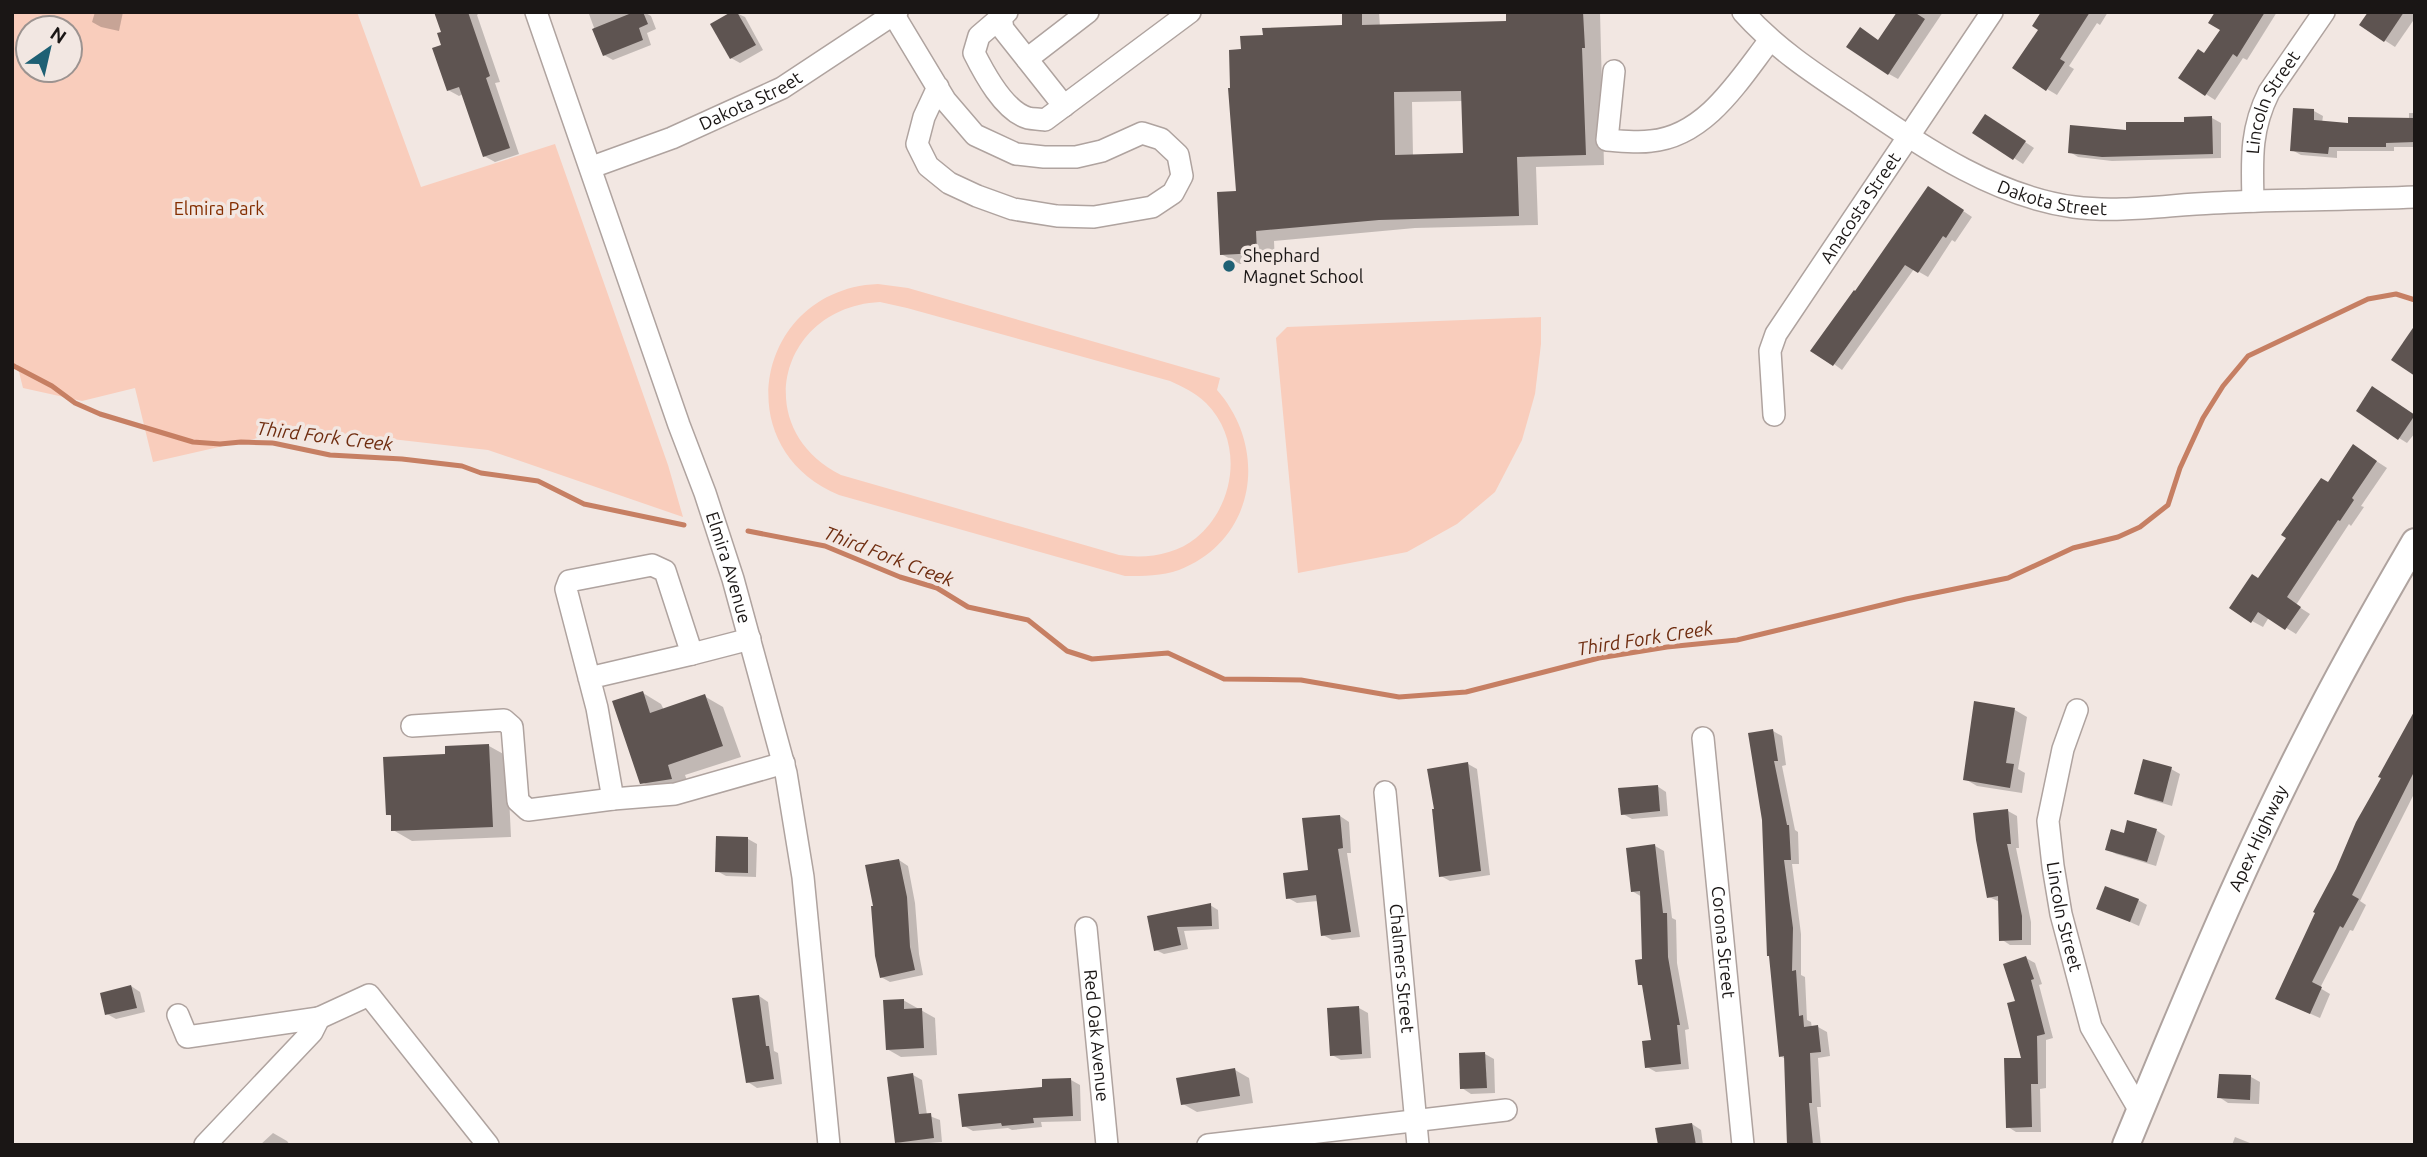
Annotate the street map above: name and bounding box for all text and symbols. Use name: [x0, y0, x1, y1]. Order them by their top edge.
north arrow: [14, 14, 84, 84]
text: N: [46, 22, 71, 48]
street label: Lincoln Street: [2242, 47, 2303, 155]
street label: Dakota Street: [696, 67, 805, 133]
street label: Anacosta Street: [1816, 148, 1904, 266]
street label: Dakota Street: [1995, 175, 2107, 218]
park label: Elmira Park: [174, 198, 264, 218]
place label: Shephard Magnet School: [1243, 245, 1364, 286]
marker: Shephard Magnet School: [1221, 258, 1237, 274]
water label: Third Fork Creek: [256, 417, 395, 455]
street label: Elmira Avenue: [703, 509, 756, 625]
water label: Third Fork Creek: [821, 521, 957, 591]
water label: Third Fork Creek: [1576, 616, 1715, 660]
street label: Apex Highway: [2224, 781, 2291, 894]
street label: Lincoln Street: [2043, 860, 2087, 973]
street label: Corona Street: [1709, 885, 1740, 999]
street label: Chalmers Street: [1386, 903, 1418, 1034]
street label: Red Oak Avenue: [1081, 968, 1114, 1103]

